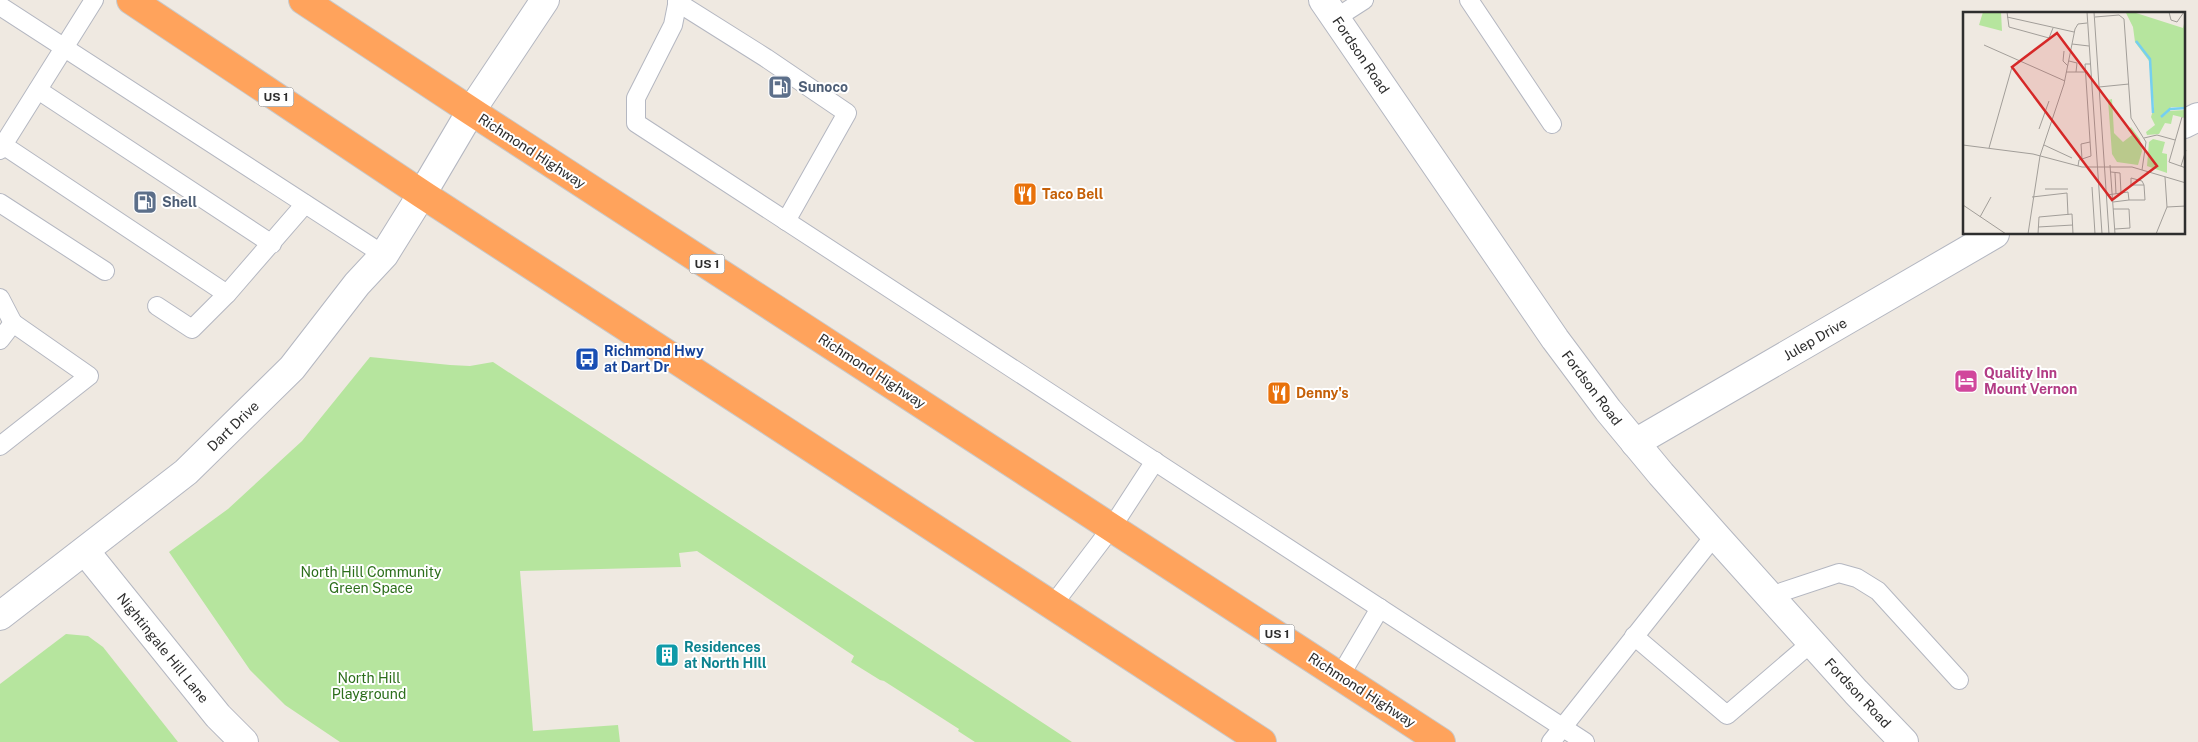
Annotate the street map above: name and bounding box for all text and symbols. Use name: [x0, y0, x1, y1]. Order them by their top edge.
inset map: [1963, 12, 2186, 235]
street label: Fordson Road: [1329, 13, 1393, 97]
fuel station icon: Sunoco: [767, 74, 793, 100]
place label: Sunoco: [798, 79, 848, 95]
road number: US 1: [258, 88, 294, 106]
street label: Richmond Highway: [475, 110, 589, 192]
restaurant icon: Taco Bell: [1012, 181, 1038, 207]
place label: Taco Bell: [1042, 186, 1104, 202]
fuel station icon: Shell: [132, 189, 158, 215]
place label: Shell: [162, 194, 197, 210]
road number: US 1: [690, 254, 724, 274]
street label: Julep Drive: [1780, 314, 1850, 364]
street label: Richmond Highway: [815, 330, 929, 412]
place label: Richmond Hwy at Dart Dr: [604, 343, 704, 375]
bus stop icon: Richmond Hwy at Dart Dr: [574, 346, 600, 372]
street label: Fordson Road: [1559, 347, 1625, 429]
place label: Quality Inn Mount Vernon: [1984, 365, 2077, 397]
hotel icon: Quality Inn Mount Vernon: [1953, 368, 1979, 394]
restaurant icon: Denny's: [1266, 380, 1292, 406]
place label: Denny's: [1296, 385, 1349, 401]
street label: Dart Drive: [204, 398, 262, 454]
park label: North Hill Community Green Space: [301, 564, 442, 596]
street label: Nightingale Hill Lane: [114, 590, 212, 706]
road number: US 1: [1260, 624, 1294, 644]
place label: Residences at North HIll: [684, 639, 767, 671]
building icon: Residences at North HIll: [654, 642, 680, 668]
street label: Richmond Highway: [1305, 649, 1419, 731]
street label: Fordson Road: [1822, 655, 1894, 731]
park label: North Hill Playground: [332, 670, 406, 702]

